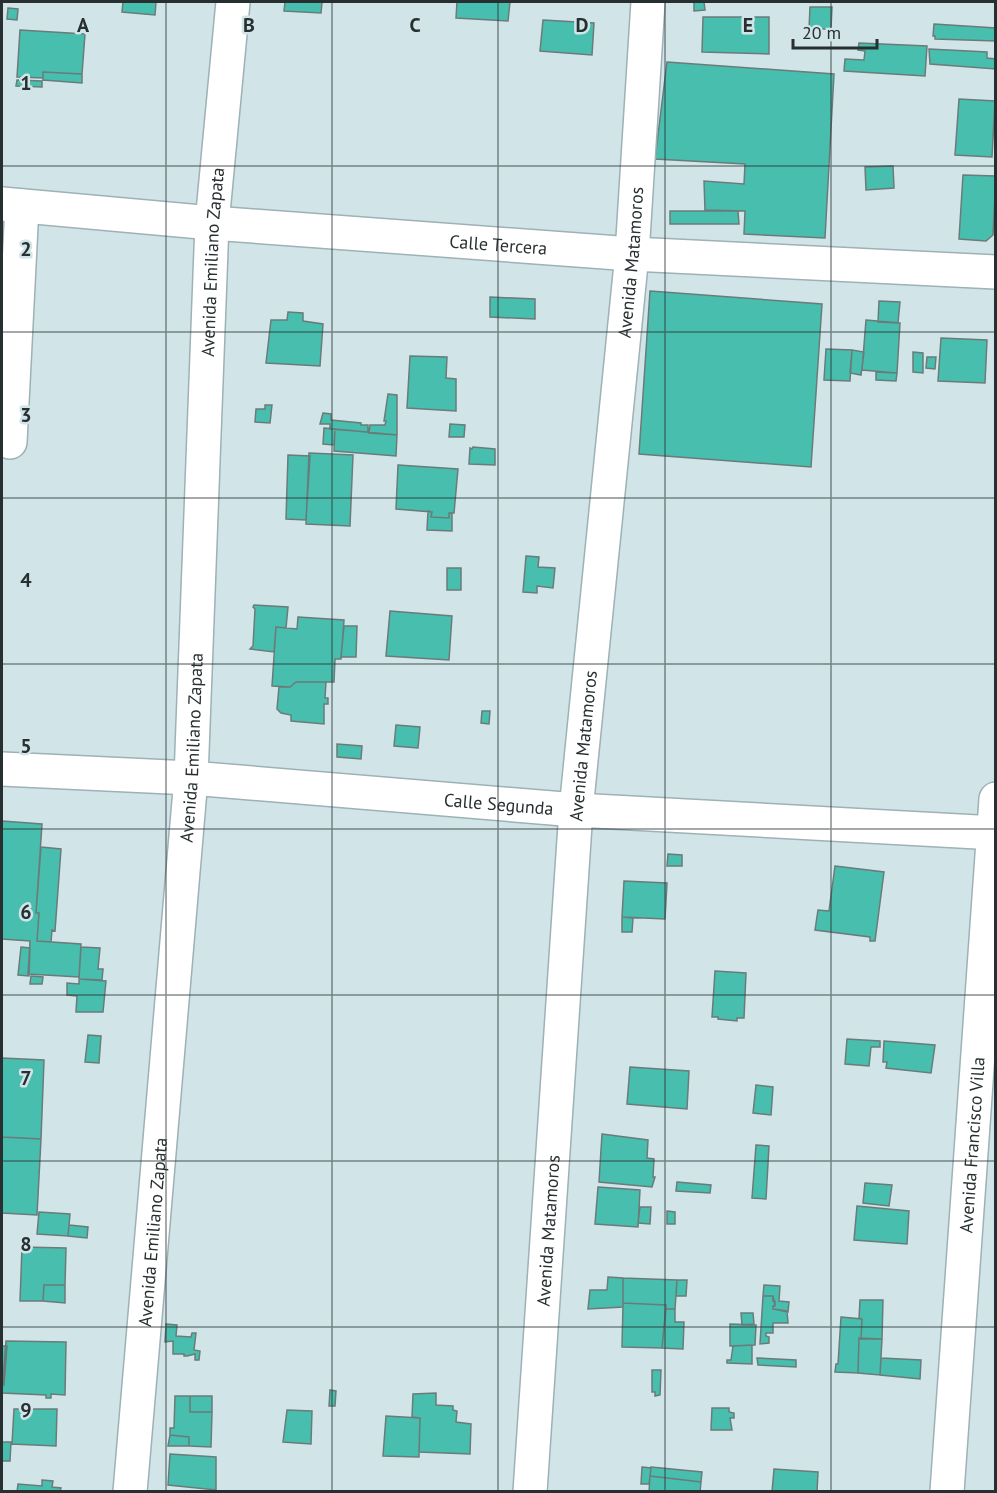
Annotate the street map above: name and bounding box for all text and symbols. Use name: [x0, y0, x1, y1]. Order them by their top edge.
text: A: [77, 12, 90, 38]
text: B: [243, 12, 255, 38]
text: C: [409, 12, 421, 38]
text: D: [576, 12, 589, 38]
text: E: [743, 12, 753, 38]
scale bar: [793, 12, 877, 50]
text: 20 m: [802, 21, 841, 44]
text: 1: [20, 70, 32, 96]
street label: Avenida Emiliano Zapata: [195, 166, 229, 357]
street label: Avenida Matamoros: [612, 186, 648, 339]
street label: Calle Tercera: [449, 229, 548, 259]
text: 2: [20, 236, 32, 262]
text: 3: [20, 402, 32, 428]
text: 4: [20, 567, 32, 593]
street label: Avenida Emiliano Zapata: [174, 652, 207, 843]
street label: Avenida Matamoros: [564, 669, 601, 822]
text: 5: [20, 733, 32, 759]
street label: Calle Segunda: [443, 788, 554, 820]
text: 6: [20, 899, 32, 925]
street label: Avenida Francisco Villa: [954, 1056, 989, 1234]
text: 7: [20, 1065, 32, 1091]
street label: Avenida Emiliano Zapata: [133, 1136, 172, 1328]
street label: Avenida Matamoros: [531, 1154, 564, 1307]
text: 8: [20, 1231, 32, 1257]
text: 9: [20, 1397, 32, 1423]

